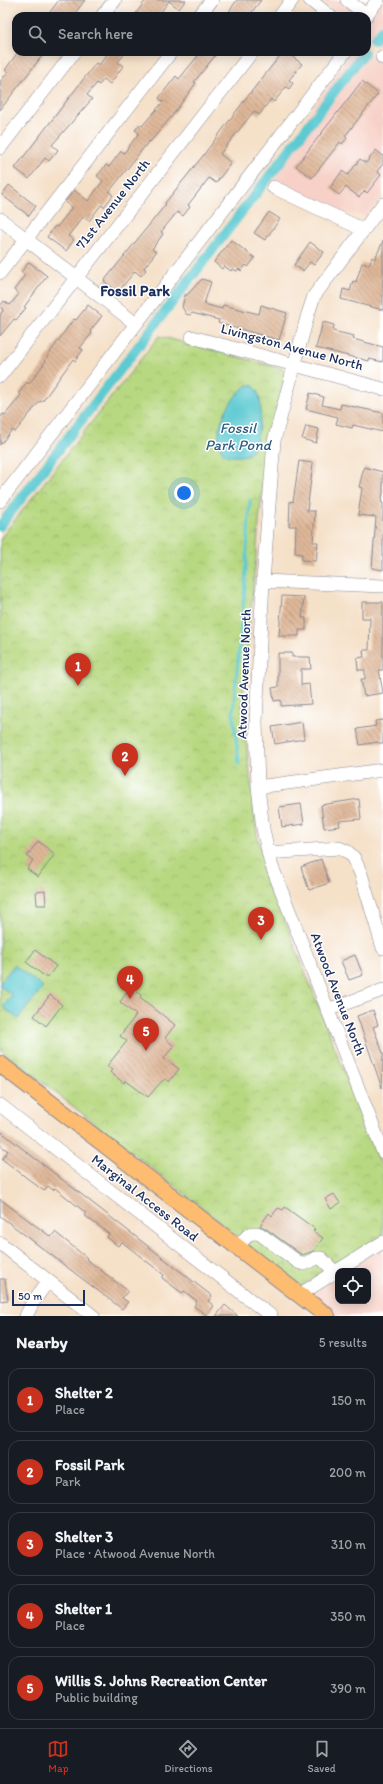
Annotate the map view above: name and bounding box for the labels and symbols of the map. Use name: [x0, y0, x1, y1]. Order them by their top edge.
street label: 71st Avenue North: [72, 155, 154, 253]
district label: Fossil Park: [100, 282, 170, 300]
street label: Livingston Avenue North: [219, 320, 365, 374]
water label: Fossil Park Pond: [205, 419, 273, 454]
your location: [174, 483, 194, 503]
street label: Atwood Avenue North: [233, 609, 255, 739]
pin: 1: [65, 653, 91, 686]
pin: 2: [112, 743, 138, 776]
pin: 3: [248, 907, 274, 940]
street label: Atwood Avenue North: [307, 930, 369, 1058]
pin: 4: [117, 966, 143, 999]
pin: 5: [133, 1018, 159, 1051]
street label: Marginal Access Road: [88, 1151, 202, 1245]
scale bar: [12, 1288, 85, 1307]

